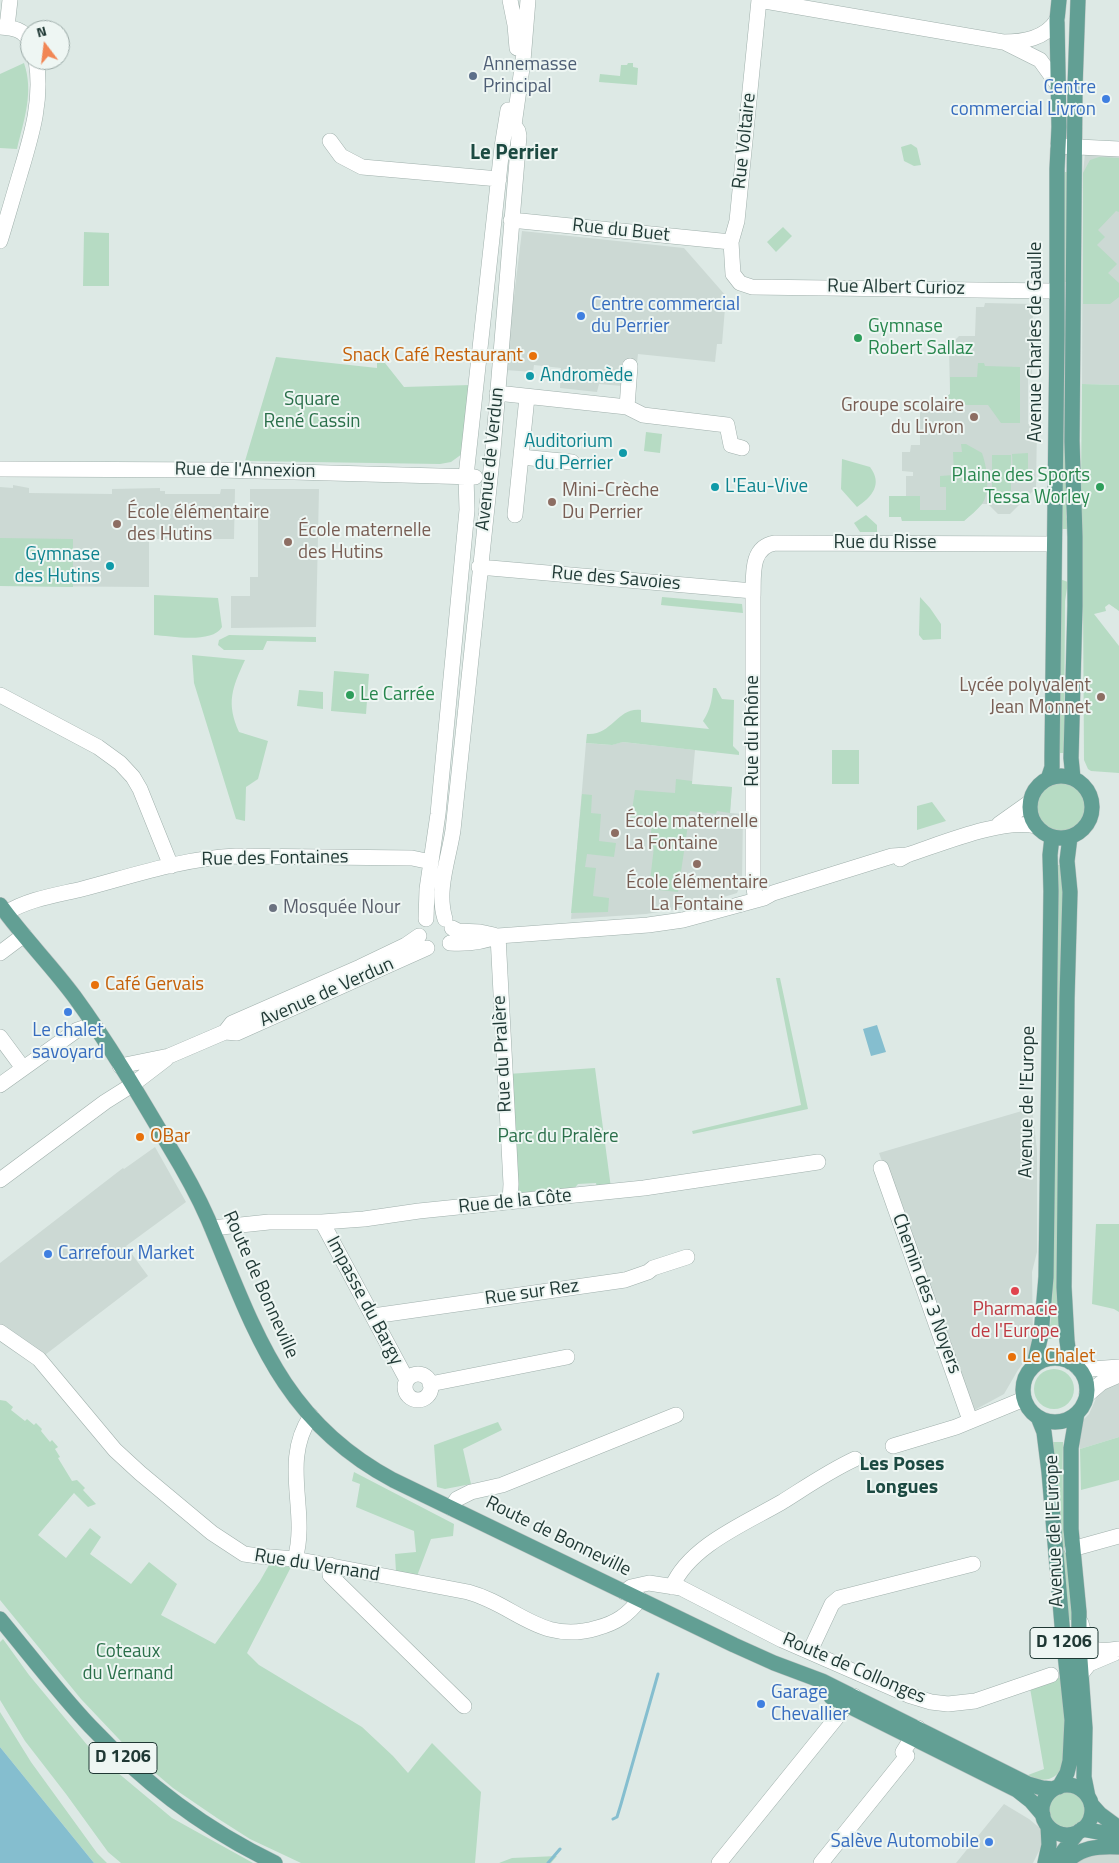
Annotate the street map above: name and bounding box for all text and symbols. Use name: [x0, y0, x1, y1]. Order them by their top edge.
north arrow: [20, 20, 70, 70]
text: N: [34, 20, 49, 42]
place label: Annemasse Principal: [483, 54, 577, 98]
marker: Annemasse Principal: [467, 70, 479, 82]
place label: Centre commercial Livron: [950, 77, 1096, 121]
street label: Rue Voltaire: [729, 92, 761, 190]
marker: Centre commercial Livron: [1100, 93, 1112, 105]
district label: Le Perrier: [470, 141, 558, 167]
street label: Rue du Buet: [571, 215, 671, 247]
street label: Avenue Charles de Gaulle: [1025, 242, 1047, 442]
street label: Rue Albert Curioz: [827, 275, 965, 301]
place label: Centre commercial du Perrier: [591, 294, 740, 338]
marker: Centre commercial du Perrier: [575, 310, 587, 322]
place label: Gymnase Robert Sallaz: [868, 316, 973, 360]
marker: Gymnase Robert Sallaz: [852, 332, 864, 344]
place label: Snack Café Restaurant: [343, 345, 523, 367]
marker: Snack Café Restaurant: [527, 350, 539, 362]
place label: Andromède: [540, 365, 633, 387]
marker: Andromède: [524, 370, 536, 382]
street label: Avenue de Verdun: [472, 386, 510, 532]
park label: Square René Cassin: [264, 389, 360, 433]
place label: Groupe scolaire du Livron: [841, 395, 964, 439]
marker: Groupe scolaire du Livron: [968, 411, 980, 423]
place label: Auditorium du Perrier: [524, 431, 613, 475]
marker: Auditorium du Perrier: [617, 447, 629, 459]
street label: Rue de l'Annexion: [174, 458, 316, 484]
place label: Plaine des Sports Tessa Worley: [952, 465, 1090, 509]
place label: L'Eau-Vive: [725, 476, 808, 498]
place label: Mini-Crèche Du Perrier: [562, 480, 659, 524]
marker: L'Eau-Vive: [709, 481, 721, 493]
marker: Plaine des Sports Tessa Worley: [1094, 481, 1106, 493]
marker: Mini-Crèche Du Perrier: [546, 496, 558, 508]
place label: École élémentaire des Hutins: [127, 502, 269, 546]
marker: École élémentaire des Hutins: [111, 518, 123, 530]
place label: École maternelle des Hutins: [298, 520, 431, 564]
street label: Rue du Risse: [834, 532, 936, 554]
marker: École maternelle des Hutins: [282, 536, 294, 548]
place label: Gymnase des Hutins: [15, 544, 100, 588]
marker: Gymnase des Hutins: [104, 560, 116, 572]
street label: Rue des Savoies: [551, 562, 681, 596]
street label: Rue du Rhône: [742, 675, 764, 787]
place label: Lycée polyvalent Jean Monnet: [959, 675, 1091, 719]
place label: Le Carrée: [360, 684, 435, 706]
marker: Le Carrée: [344, 689, 356, 701]
marker: Lycée polyvalent Jean Monnet: [1095, 691, 1107, 703]
place label: École maternelle La Fontaine: [625, 811, 758, 855]
marker: École maternelle La Fontaine: [609, 827, 621, 839]
street label: Rue des Fontaines: [201, 846, 349, 872]
marker: École élémentaire La Fontaine: [691, 858, 703, 870]
place label: École élémentaire La Fontaine: [626, 872, 768, 916]
place label: Mosquée Nour: [283, 897, 401, 919]
marker: Mosquée Nour: [267, 902, 279, 914]
street label: Avenue de Verdun: [257, 953, 397, 1033]
place label: Café Gervais: [105, 974, 204, 996]
marker: Café Gervais: [89, 979, 101, 991]
street label: Rue du Pralère: [489, 995, 517, 1113]
marker: Le chalet savoyard: [62, 1006, 74, 1018]
place label: Le chalet savoyard: [32, 1020, 104, 1064]
street label: Avenue de l'Europe: [1015, 1026, 1041, 1178]
place label: OBar: [150, 1126, 190, 1148]
park label: Parc du Pralère: [497, 1126, 619, 1148]
marker: OBar: [134, 1131, 146, 1143]
street label: Rue de la Côte: [457, 1185, 573, 1219]
street label: Route de Bonneville: [217, 1208, 303, 1362]
street label: Chemin des 3 Noyers: [886, 1211, 966, 1377]
street label: Impasse du Bargy: [320, 1233, 408, 1369]
place label: Carrefour Market: [58, 1243, 195, 1265]
marker: Carrefour Market: [42, 1248, 54, 1260]
street label: Rue sur Rez: [483, 1275, 581, 1311]
marker: Pharmacie de l'Europe: [1009, 1285, 1021, 1297]
place label: Pharmacie de l'Europe: [971, 1299, 1059, 1343]
place label: Le Chalet: [1022, 1346, 1095, 1368]
marker: Le Chalet: [1006, 1351, 1018, 1363]
district label: Les Poses Longues: [860, 1453, 944, 1500]
street label: Avenue de l'Europe: [1041, 1455, 1069, 1607]
street label: Route de Bonneville: [481, 1492, 635, 1582]
street label: Rue du Vernand: [253, 1545, 381, 1587]
road number: D 1206: [1030, 1628, 1098, 1659]
street label: Route de Collonges: [779, 1629, 929, 1709]
park label: Coteaux du Vernand: [83, 1641, 173, 1685]
place label: Garage Chevallier: [771, 1682, 849, 1726]
marker: Garage Chevallier: [755, 1698, 767, 1710]
road number: D 1206: [89, 1742, 157, 1774]
place label: Salève Automobile: [830, 1831, 979, 1853]
marker: Salève Automobile: [983, 1836, 995, 1848]

